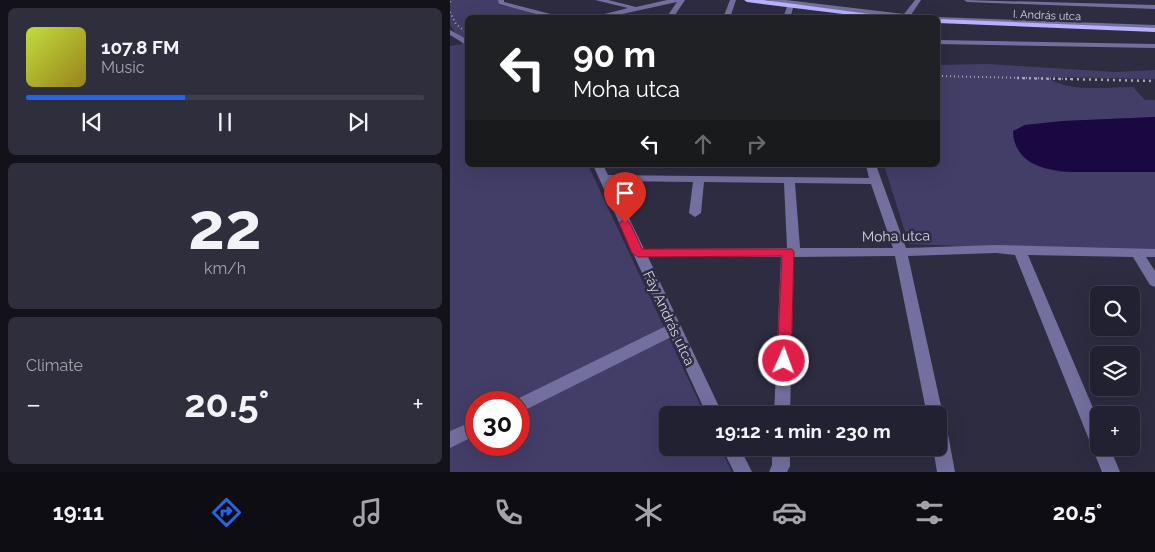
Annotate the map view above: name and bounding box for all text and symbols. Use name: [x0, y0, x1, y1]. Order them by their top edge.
street label: I. András utca: [1013, 8, 1081, 23]
text: 90 m: [573, 34, 656, 75]
icon: left: [490, 35, 555, 100]
text: 107.8 FM: [101, 36, 179, 58]
text: Music: [101, 58, 145, 77]
text: Moha utca: [573, 76, 680, 102]
icon: previous: [78, 108, 106, 136]
icon: pause: [211, 108, 239, 136]
icon: next: [344, 108, 372, 136]
icon: left: [636, 130, 664, 158]
icon: ahead: [689, 130, 717, 158]
icon: right: [742, 130, 770, 158]
pin: [604, 172, 646, 223]
icon: arrive: [611, 179, 639, 207]
text: 22: [188, 188, 262, 264]
street label: Moha utca: [862, 227, 930, 245]
text: km/h: [204, 259, 246, 278]
street label: Fáy András utca: [640, 268, 698, 368]
map controls: [1090, 286, 1140, 456]
button: search: [1090, 286, 1140, 336]
position arrow: [757, 334, 809, 386]
button: layers: [1090, 346, 1140, 396]
text: Climate: [26, 356, 83, 375]
text: 20.5°: [184, 381, 269, 426]
text: −: [26, 388, 41, 421]
text: +: [412, 388, 424, 421]
speed limit sign: 30: [465, 391, 530, 456]
button: +: [1090, 406, 1140, 456]
text: 19:12 · 1 min · 230 m: [715, 420, 891, 442]
icon: directions: [209, 495, 244, 530]
icon: music: [350, 495, 385, 530]
icon: phone: [491, 495, 526, 530]
icon: climate: [631, 495, 666, 530]
icon: car: [772, 495, 807, 530]
icon: filters: [912, 495, 947, 530]
text: 19:11: [53, 499, 104, 525]
text: 20.5°: [1053, 499, 1102, 525]

